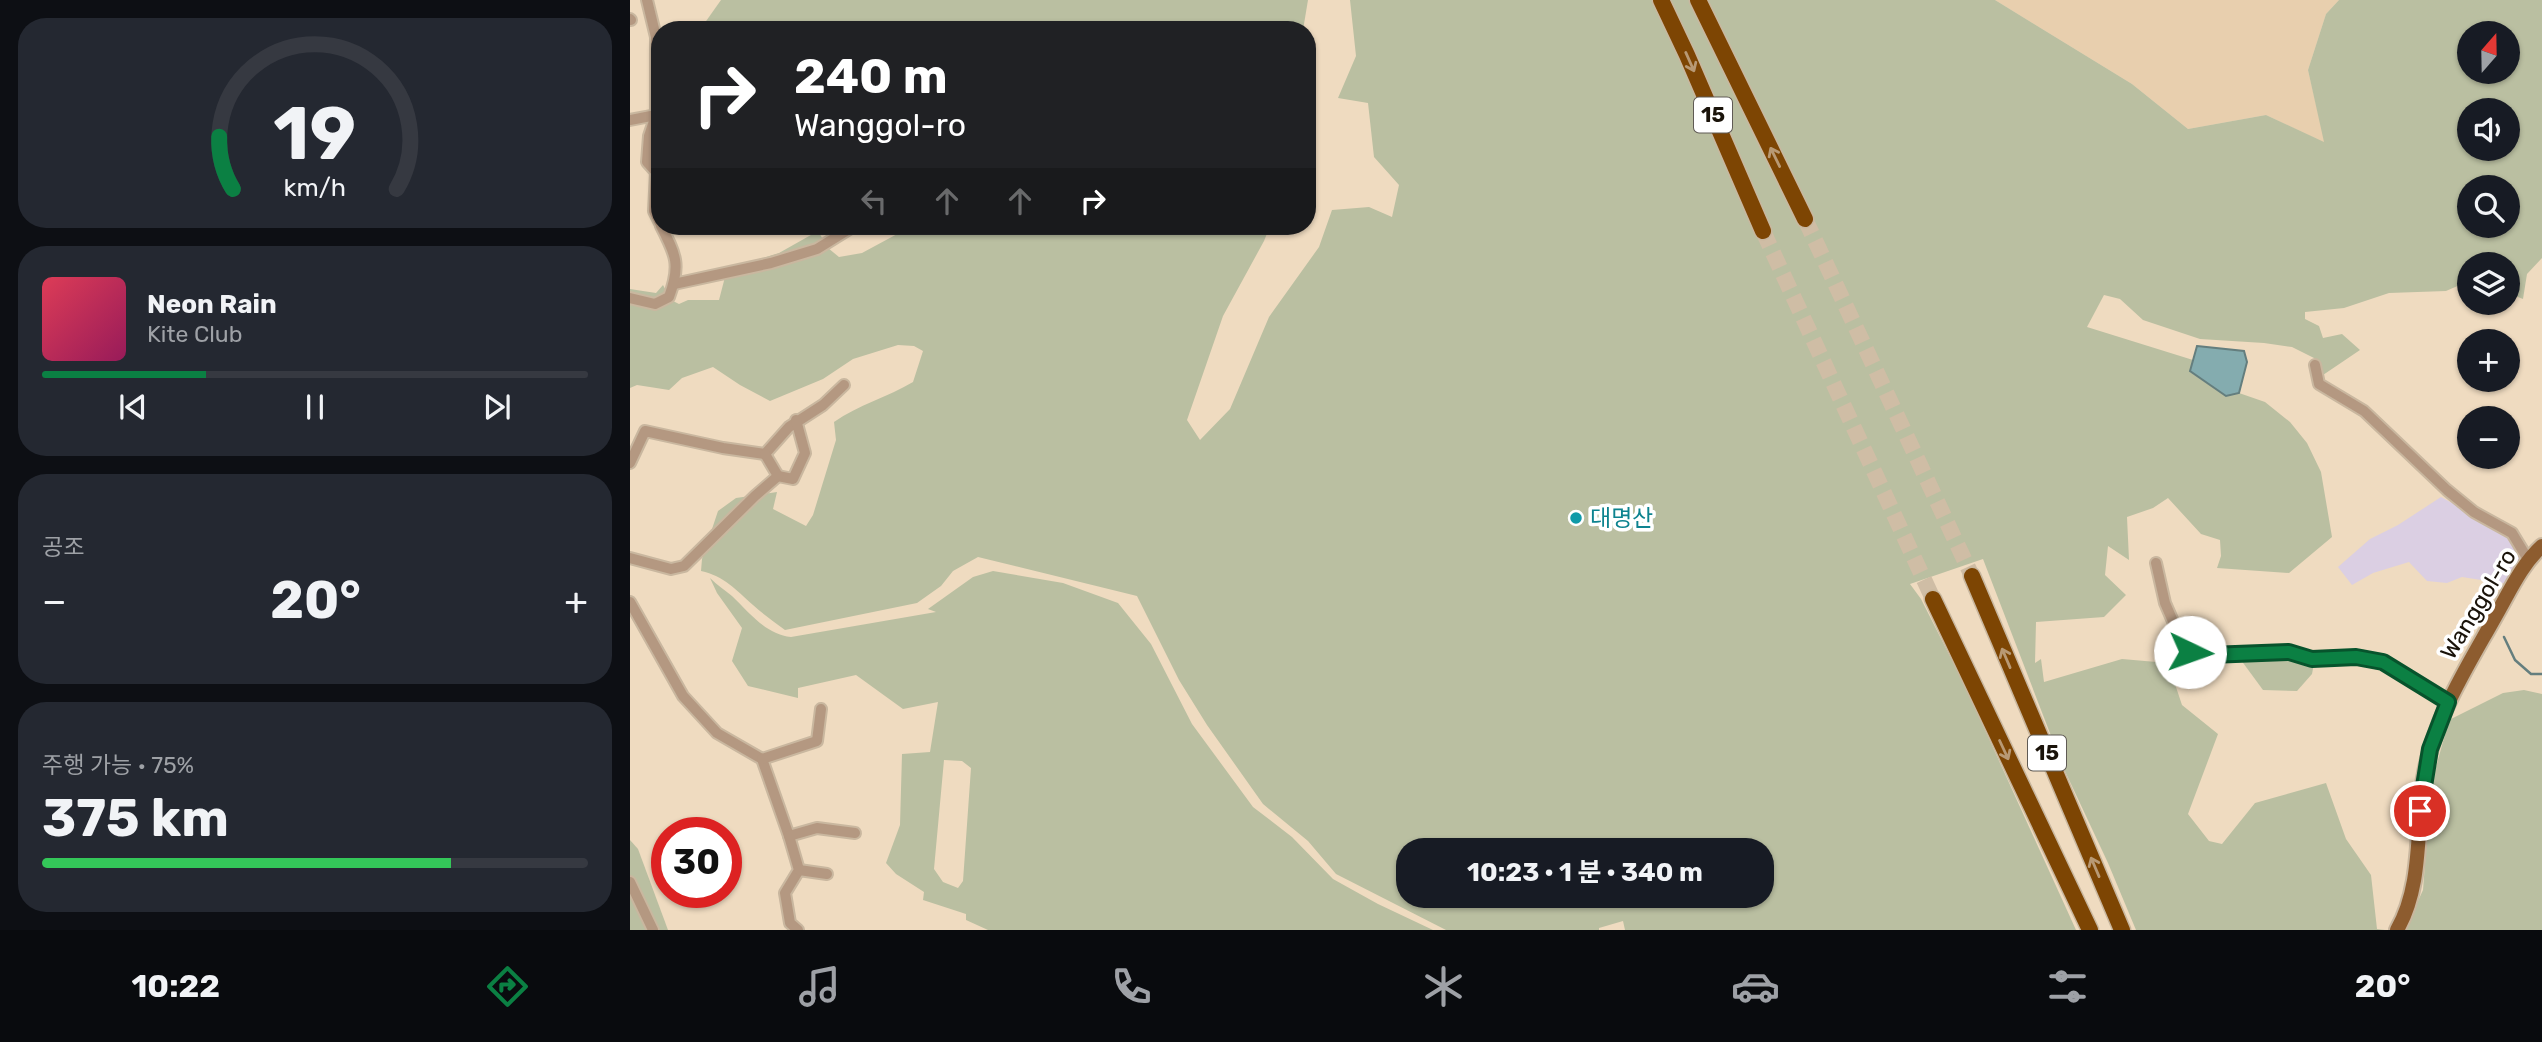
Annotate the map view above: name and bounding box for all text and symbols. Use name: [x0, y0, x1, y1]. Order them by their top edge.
north arrow: [2457, 21, 2520, 84]
map controls: [2457, 21, 2520, 469]
text: 240 m: [794, 47, 948, 105]
icon: right: [679, 49, 770, 140]
one-way arrow: [1684, 51, 1697, 72]
text: 19: [274, 91, 356, 177]
road number: 15: [1694, 97, 1732, 132]
button: sound: [2457, 98, 2520, 161]
text: Wanggol-ro: [794, 106, 966, 144]
one-way arrow: [1768, 147, 1781, 168]
text: km/h: [284, 173, 346, 202]
button: search: [2457, 175, 2520, 238]
icon: left: [855, 182, 893, 220]
icon: ahead: [928, 182, 966, 220]
icon: ahead: [1001, 182, 1039, 220]
icon: right: [1074, 182, 1112, 220]
button: layers: [2457, 252, 2520, 315]
text: Neon Rain: [147, 289, 277, 320]
text: Kite Club: [147, 320, 242, 348]
button: +: [2457, 329, 2520, 392]
icon: previous: [114, 388, 152, 426]
icon: pause: [296, 388, 334, 426]
icon: next: [478, 388, 516, 426]
button: −: [2457, 406, 2520, 469]
place label: 대명산: [1590, 504, 1653, 532]
marker: 대명산: [1568, 510, 1584, 526]
text: 공조: [42, 533, 84, 561]
street label: Wanggol-ro: [2434, 544, 2522, 664]
text: 20°: [270, 569, 361, 631]
text: −: [42, 578, 67, 624]
text: +: [564, 578, 588, 624]
position arrow: [2153, 615, 2227, 689]
one-way arrow: [1999, 647, 2012, 669]
road number: 15: [2028, 736, 2066, 770]
one-way arrow: [1999, 739, 2012, 760]
text: 주행 가능 · 75%: [42, 751, 194, 779]
pin: [2390, 781, 2450, 841]
text: 375 km: [42, 787, 229, 849]
icon: arrive: [2401, 792, 2439, 830]
speed limit sign: 30: [651, 817, 742, 908]
text: 10:23 · 1 분 · 340 m: [1467, 857, 1703, 888]
one-way arrow: [2088, 857, 2101, 878]
icon: directions: [483, 962, 532, 1011]
icon: music: [795, 962, 844, 1011]
icon: phone: [1107, 962, 1156, 1011]
icon: climate: [1419, 962, 1468, 1011]
icon: car: [1731, 962, 1780, 1011]
icon: filters: [2043, 962, 2092, 1011]
text: 10:22: [131, 967, 220, 1005]
text: 20°: [2355, 967, 2410, 1005]

